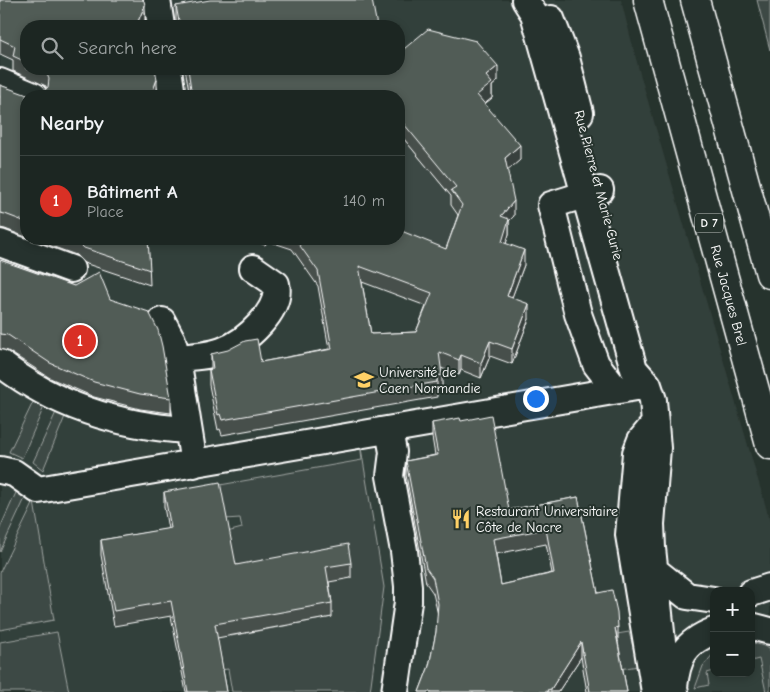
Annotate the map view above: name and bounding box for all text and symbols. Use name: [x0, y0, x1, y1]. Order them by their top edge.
search box: [20, 20, 405, 75]
icon: search: [38, 34, 66, 62]
text: Search here: [78, 37, 177, 59]
street label: Rue Pierre et Marie Curie: [570, 108, 627, 262]
text: Nearby: [40, 111, 104, 135]
text: Bâtiment A: [87, 181, 177, 203]
text: 1: [53, 192, 59, 210]
text: 140 m: [343, 192, 385, 210]
text: Place: [87, 203, 123, 221]
road number: D 7: [695, 214, 723, 232]
street label: Rue Jacques Brel: [707, 243, 750, 347]
pin: 1: [64, 322, 96, 360]
place label: Université de Caen Normandie: [379, 364, 481, 397]
school or university icon: Université de Caen Normandie: [353, 369, 375, 391]
your location: [523, 386, 549, 412]
place label: Restaurant Universitaire Côte de Nacre: [476, 503, 618, 536]
restaurant icon: Restaurant Universitaire Côte de Nacre: [450, 508, 472, 530]
map controls: [710, 587, 755, 677]
button: +: [710, 587, 755, 632]
button: −: [710, 632, 755, 677]

